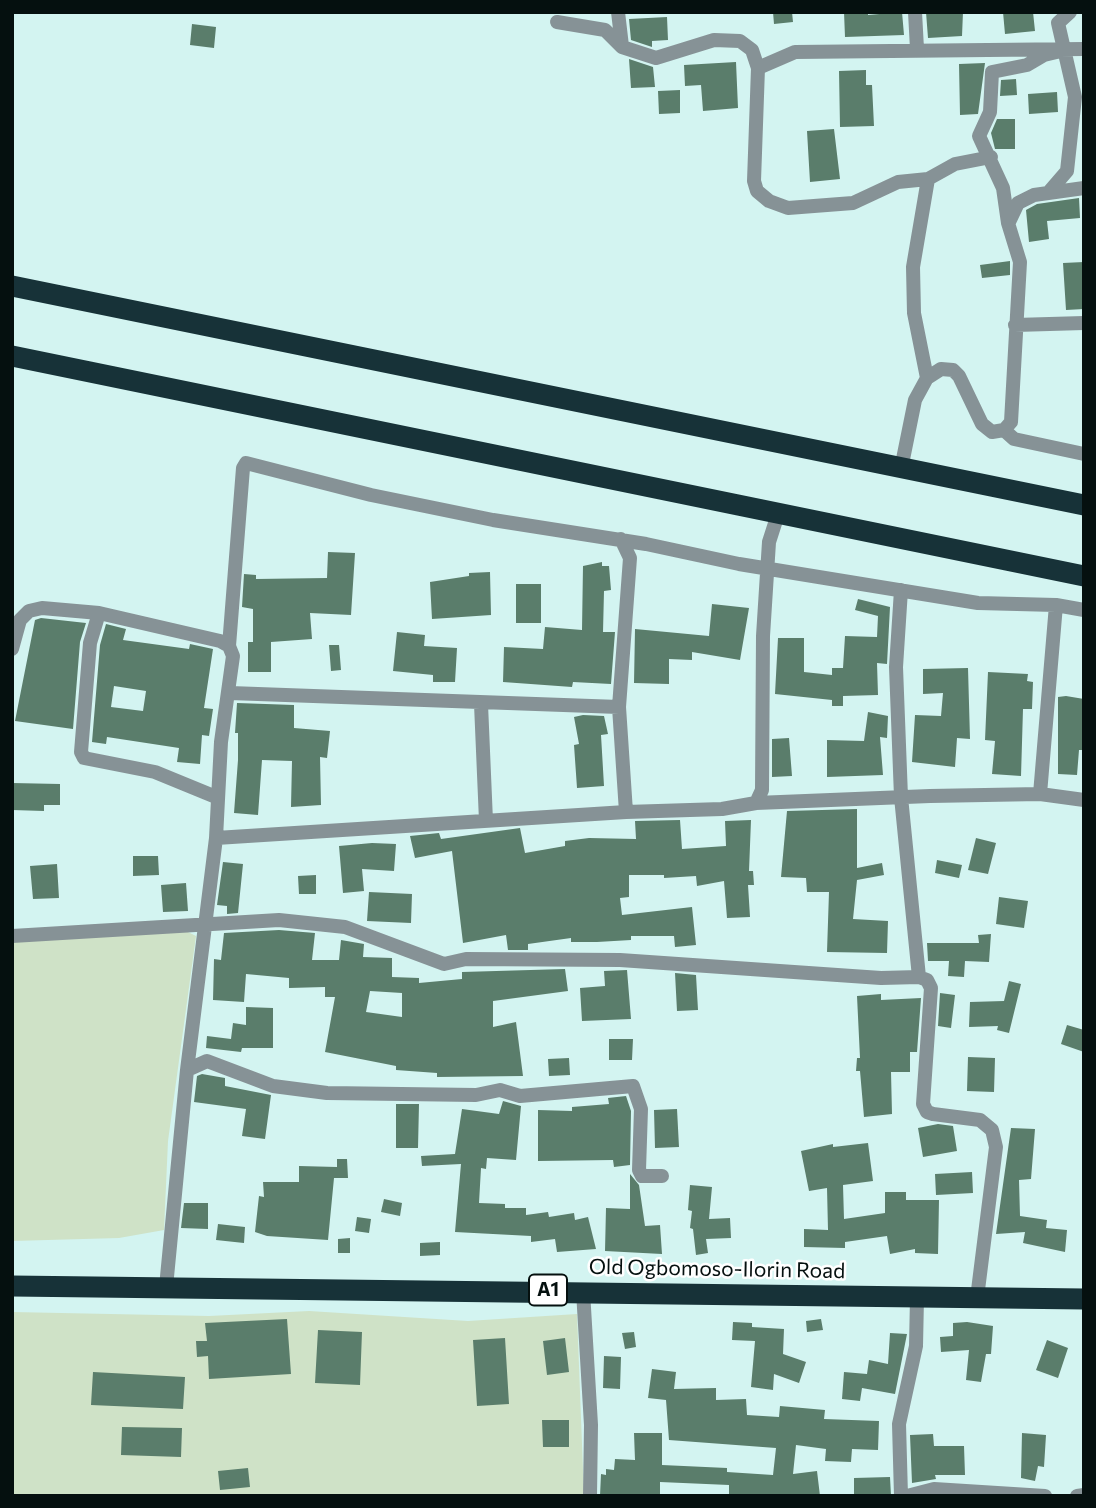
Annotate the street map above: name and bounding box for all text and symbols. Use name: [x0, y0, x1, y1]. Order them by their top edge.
street label: Old Ogbomoso-Ilorin Road: [589, 1254, 845, 1284]
road number: A1: [529, 1274, 567, 1306]

